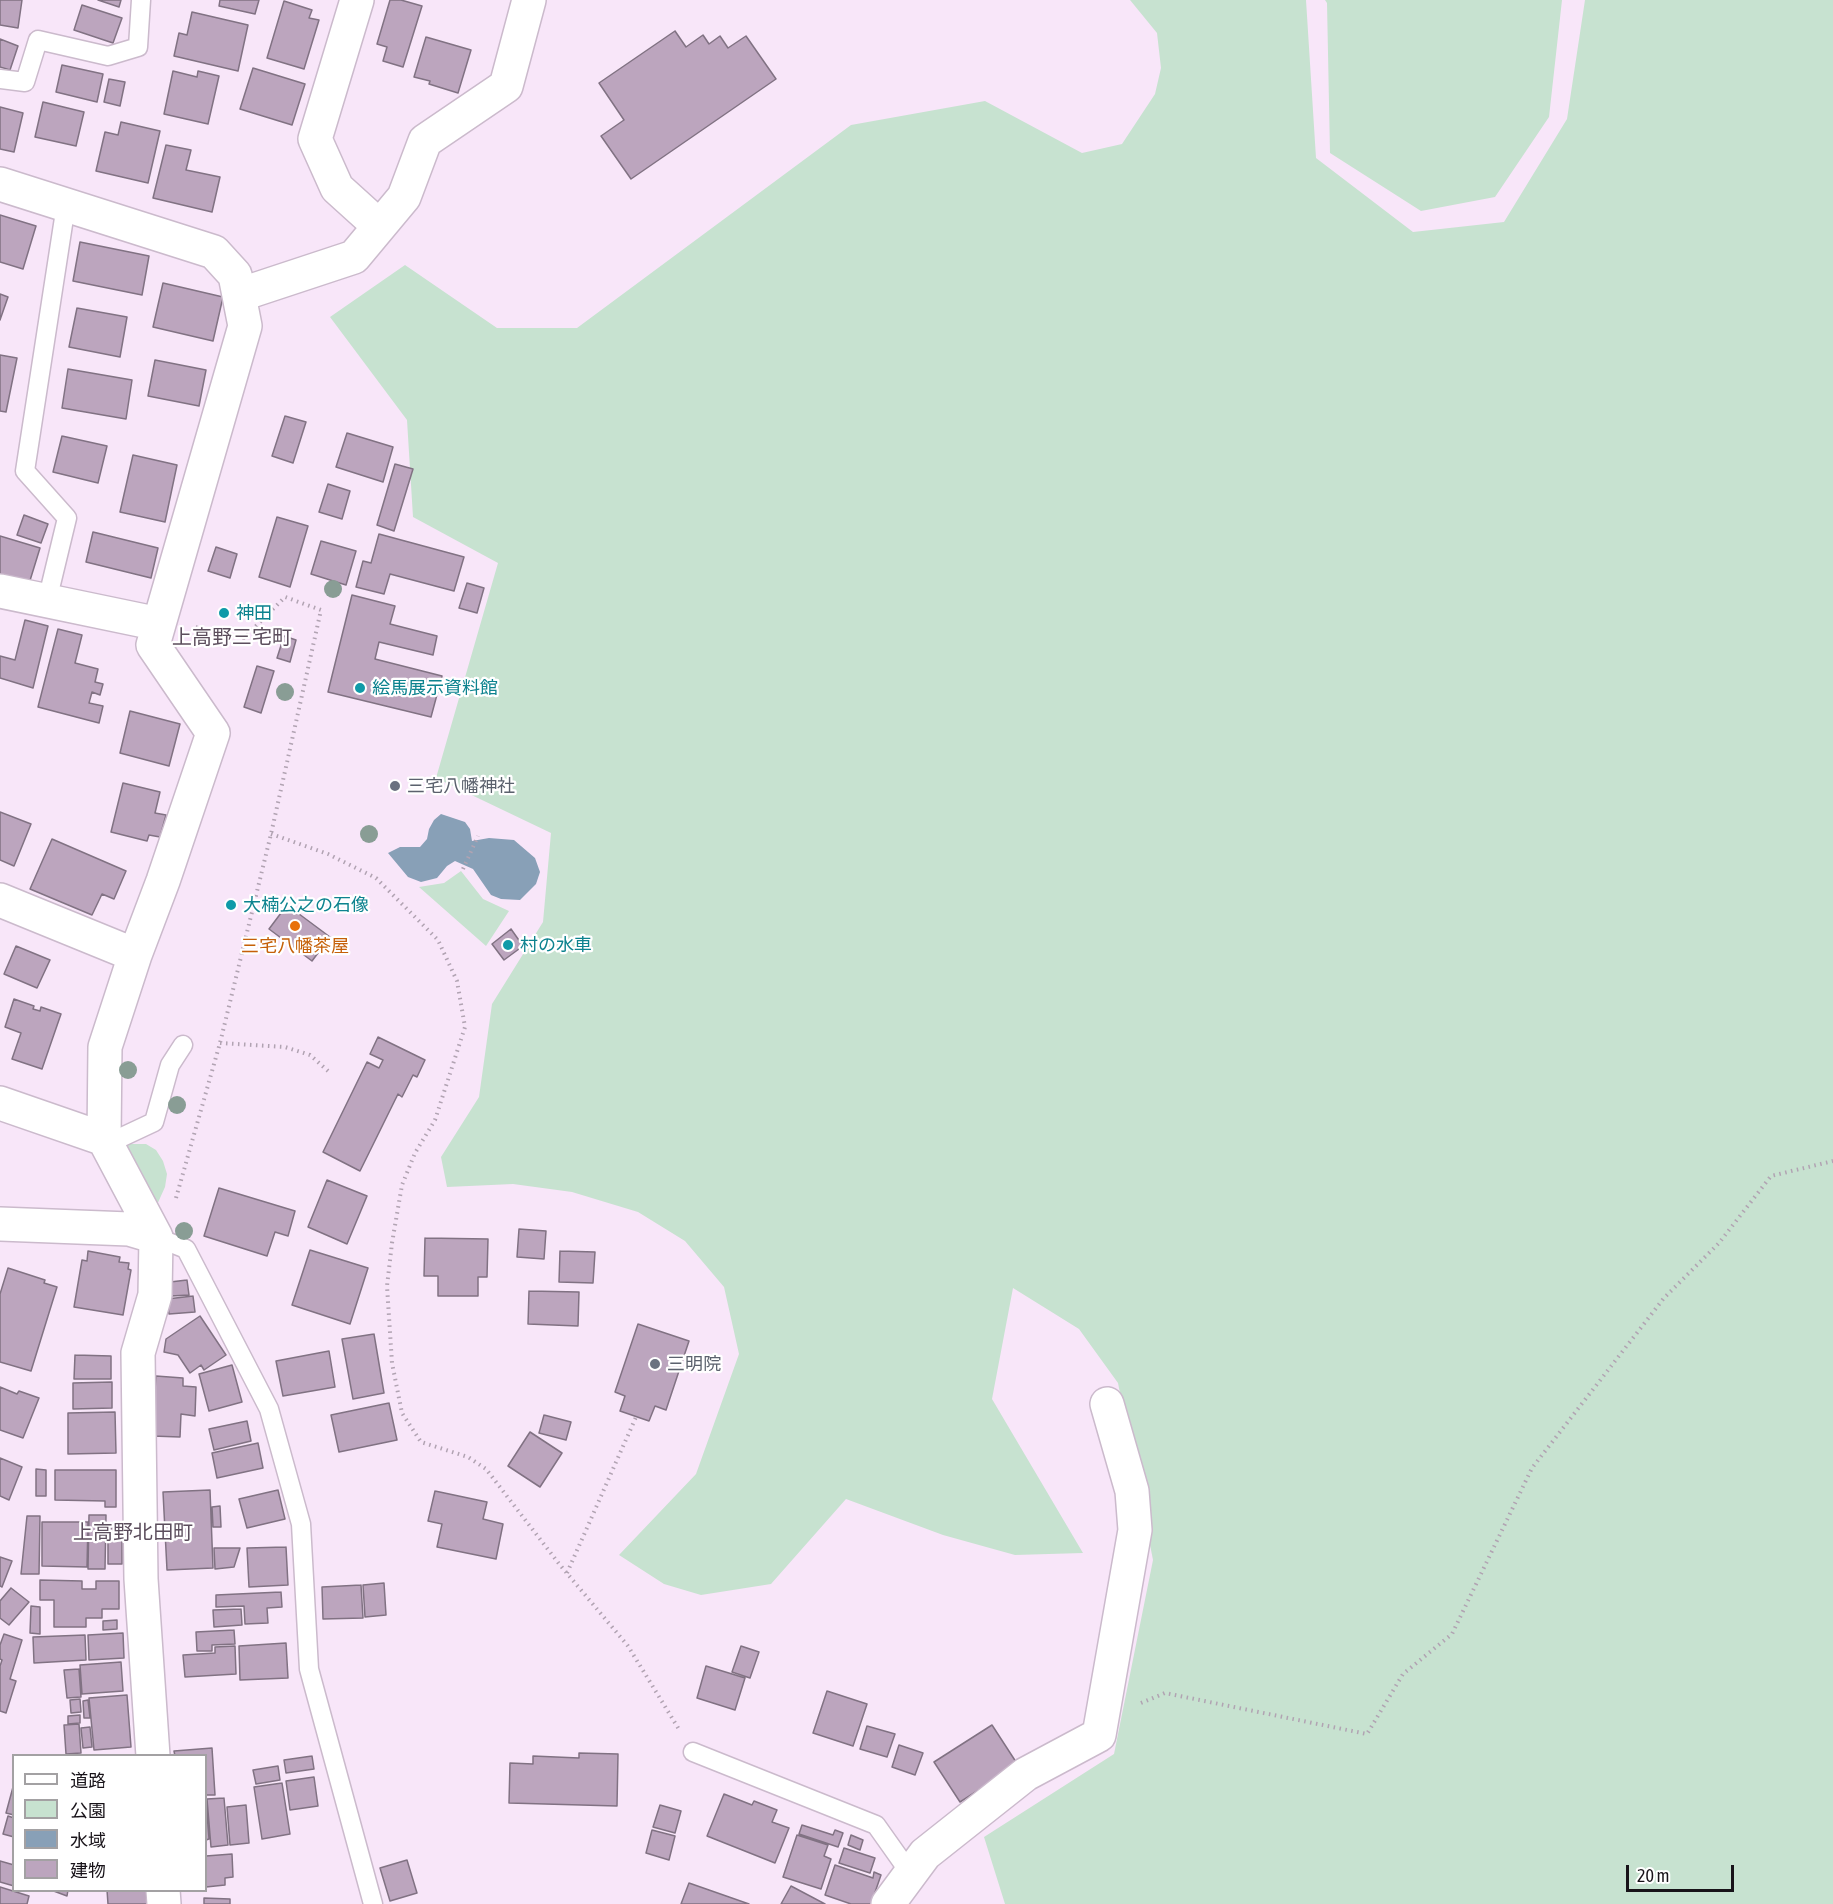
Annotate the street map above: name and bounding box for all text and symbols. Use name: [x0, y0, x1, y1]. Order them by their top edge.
place label: 神田: [236, 602, 272, 624]
marker: 神田: [217, 606, 231, 620]
district label: 上高野三宅町: [172, 626, 292, 650]
place label: 絵馬展示資料館: [372, 677, 498, 699]
marker: 絵馬展示資料館: [353, 681, 367, 695]
place label: 三宅八幡神社: [407, 775, 515, 797]
marker: 三宅八幡神社: [388, 779, 402, 793]
place label: 大楠公之の石像: [243, 894, 369, 916]
marker: 大楠公之の石像: [224, 898, 238, 912]
marker: 三宅八幡茶屋: [288, 919, 302, 933]
place label: 村の水車: [520, 934, 592, 956]
place label: 三宅八幡茶屋: [241, 935, 349, 957]
marker: 村の水車: [501, 938, 515, 952]
place label: 三明院: [667, 1353, 721, 1375]
marker: 三明院: [648, 1357, 662, 1371]
district label: 上高野北田町: [73, 1521, 193, 1545]
legend: [12, 1754, 207, 1892]
text: 道路: [70, 1770, 106, 1791]
text: 公園: [70, 1800, 106, 1821]
text: 水域: [70, 1830, 106, 1851]
scale bar: [1629, 1853, 1737, 1891]
text: 建物: [70, 1860, 106, 1881]
text: 20 m: [1637, 1865, 1669, 1886]

